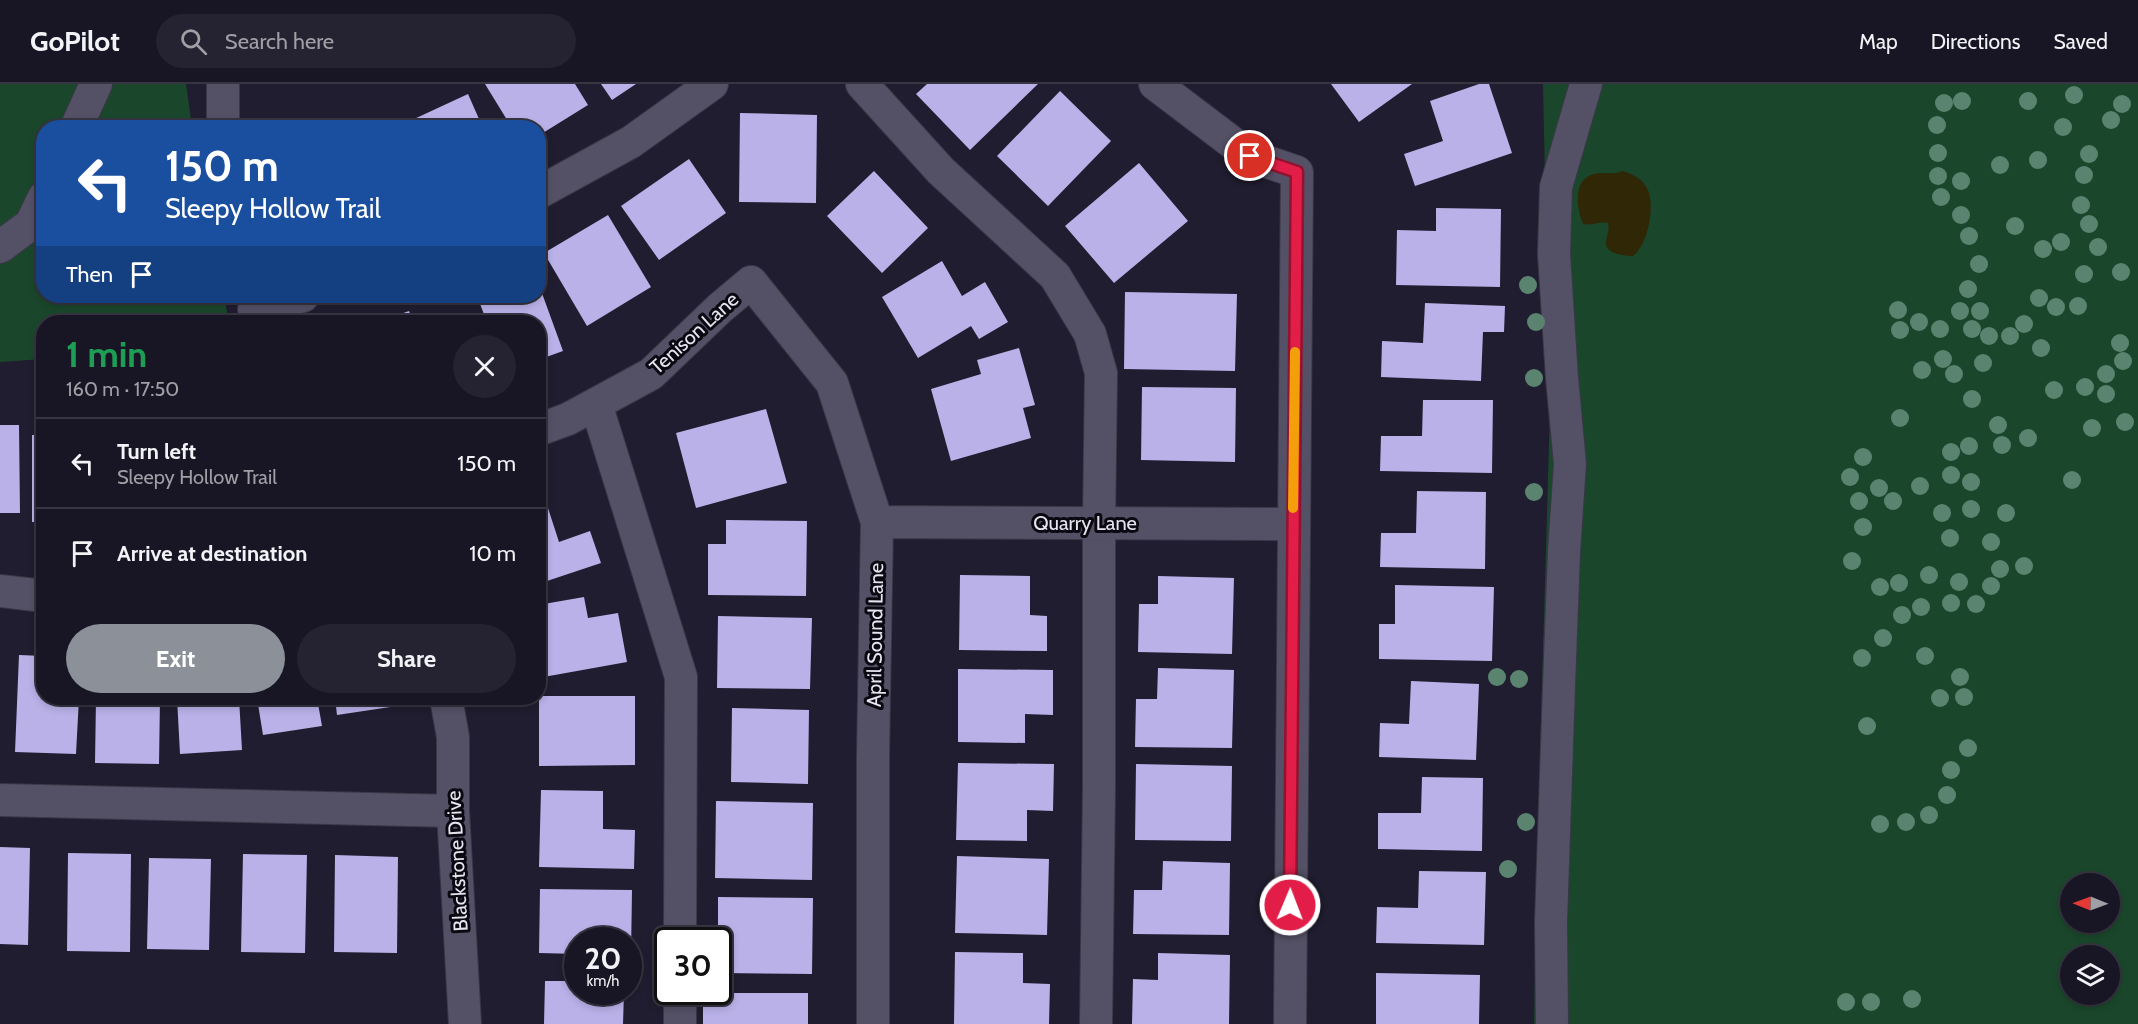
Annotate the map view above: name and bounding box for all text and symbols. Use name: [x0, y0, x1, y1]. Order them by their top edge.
search box: [156, 14, 576, 68]
text: GoPilot: [30, 24, 120, 58]
icon: search: [177, 25, 210, 58]
text: Search here: [225, 28, 334, 55]
text: Map: [1859, 29, 1898, 54]
text: Directions: [1931, 29, 2020, 54]
text: Saved: [2053, 29, 2108, 54]
pin: [1224, 130, 1275, 181]
icon: arrive: [1233, 139, 1266, 172]
text: 150 m: [165, 140, 279, 192]
icon: left: [66, 144, 144, 222]
text: Sleepy Hollow Trail: [165, 192, 381, 225]
icon: arrive: [125, 258, 158, 291]
text: Then: [66, 261, 113, 288]
street label: Tenison Lane: [645, 287, 743, 379]
text: 1 min: [66, 332, 147, 376]
button: close: [453, 335, 516, 398]
text: 160 m · 17:50: [66, 377, 179, 401]
text: Turn left: [117, 438, 196, 465]
icon: left: [66, 447, 99, 480]
text: 150 m: [457, 450, 516, 477]
text: Sleepy Hollow Trail: [117, 465, 277, 489]
street label: Quarry Lane: [1033, 511, 1137, 535]
icon: arrive: [66, 537, 99, 570]
text: Arrive at destination: [117, 540, 307, 567]
text: 10 m: [469, 540, 516, 567]
street label: April Sound Lane: [862, 563, 888, 707]
button: Exit: [66, 624, 285, 693]
button: Share: [297, 624, 516, 693]
street label: Blackstone Drive: [441, 790, 473, 932]
position arrow: [1258, 873, 1322, 937]
north arrow: [2060, 873, 2120, 933]
map controls: [2060, 873, 2120, 1005]
speed limit sign: 30: [654, 927, 732, 1005]
text: 20: [584, 940, 622, 977]
button: layers: [2060, 945, 2120, 1005]
text: km/h: [587, 972, 619, 990]

